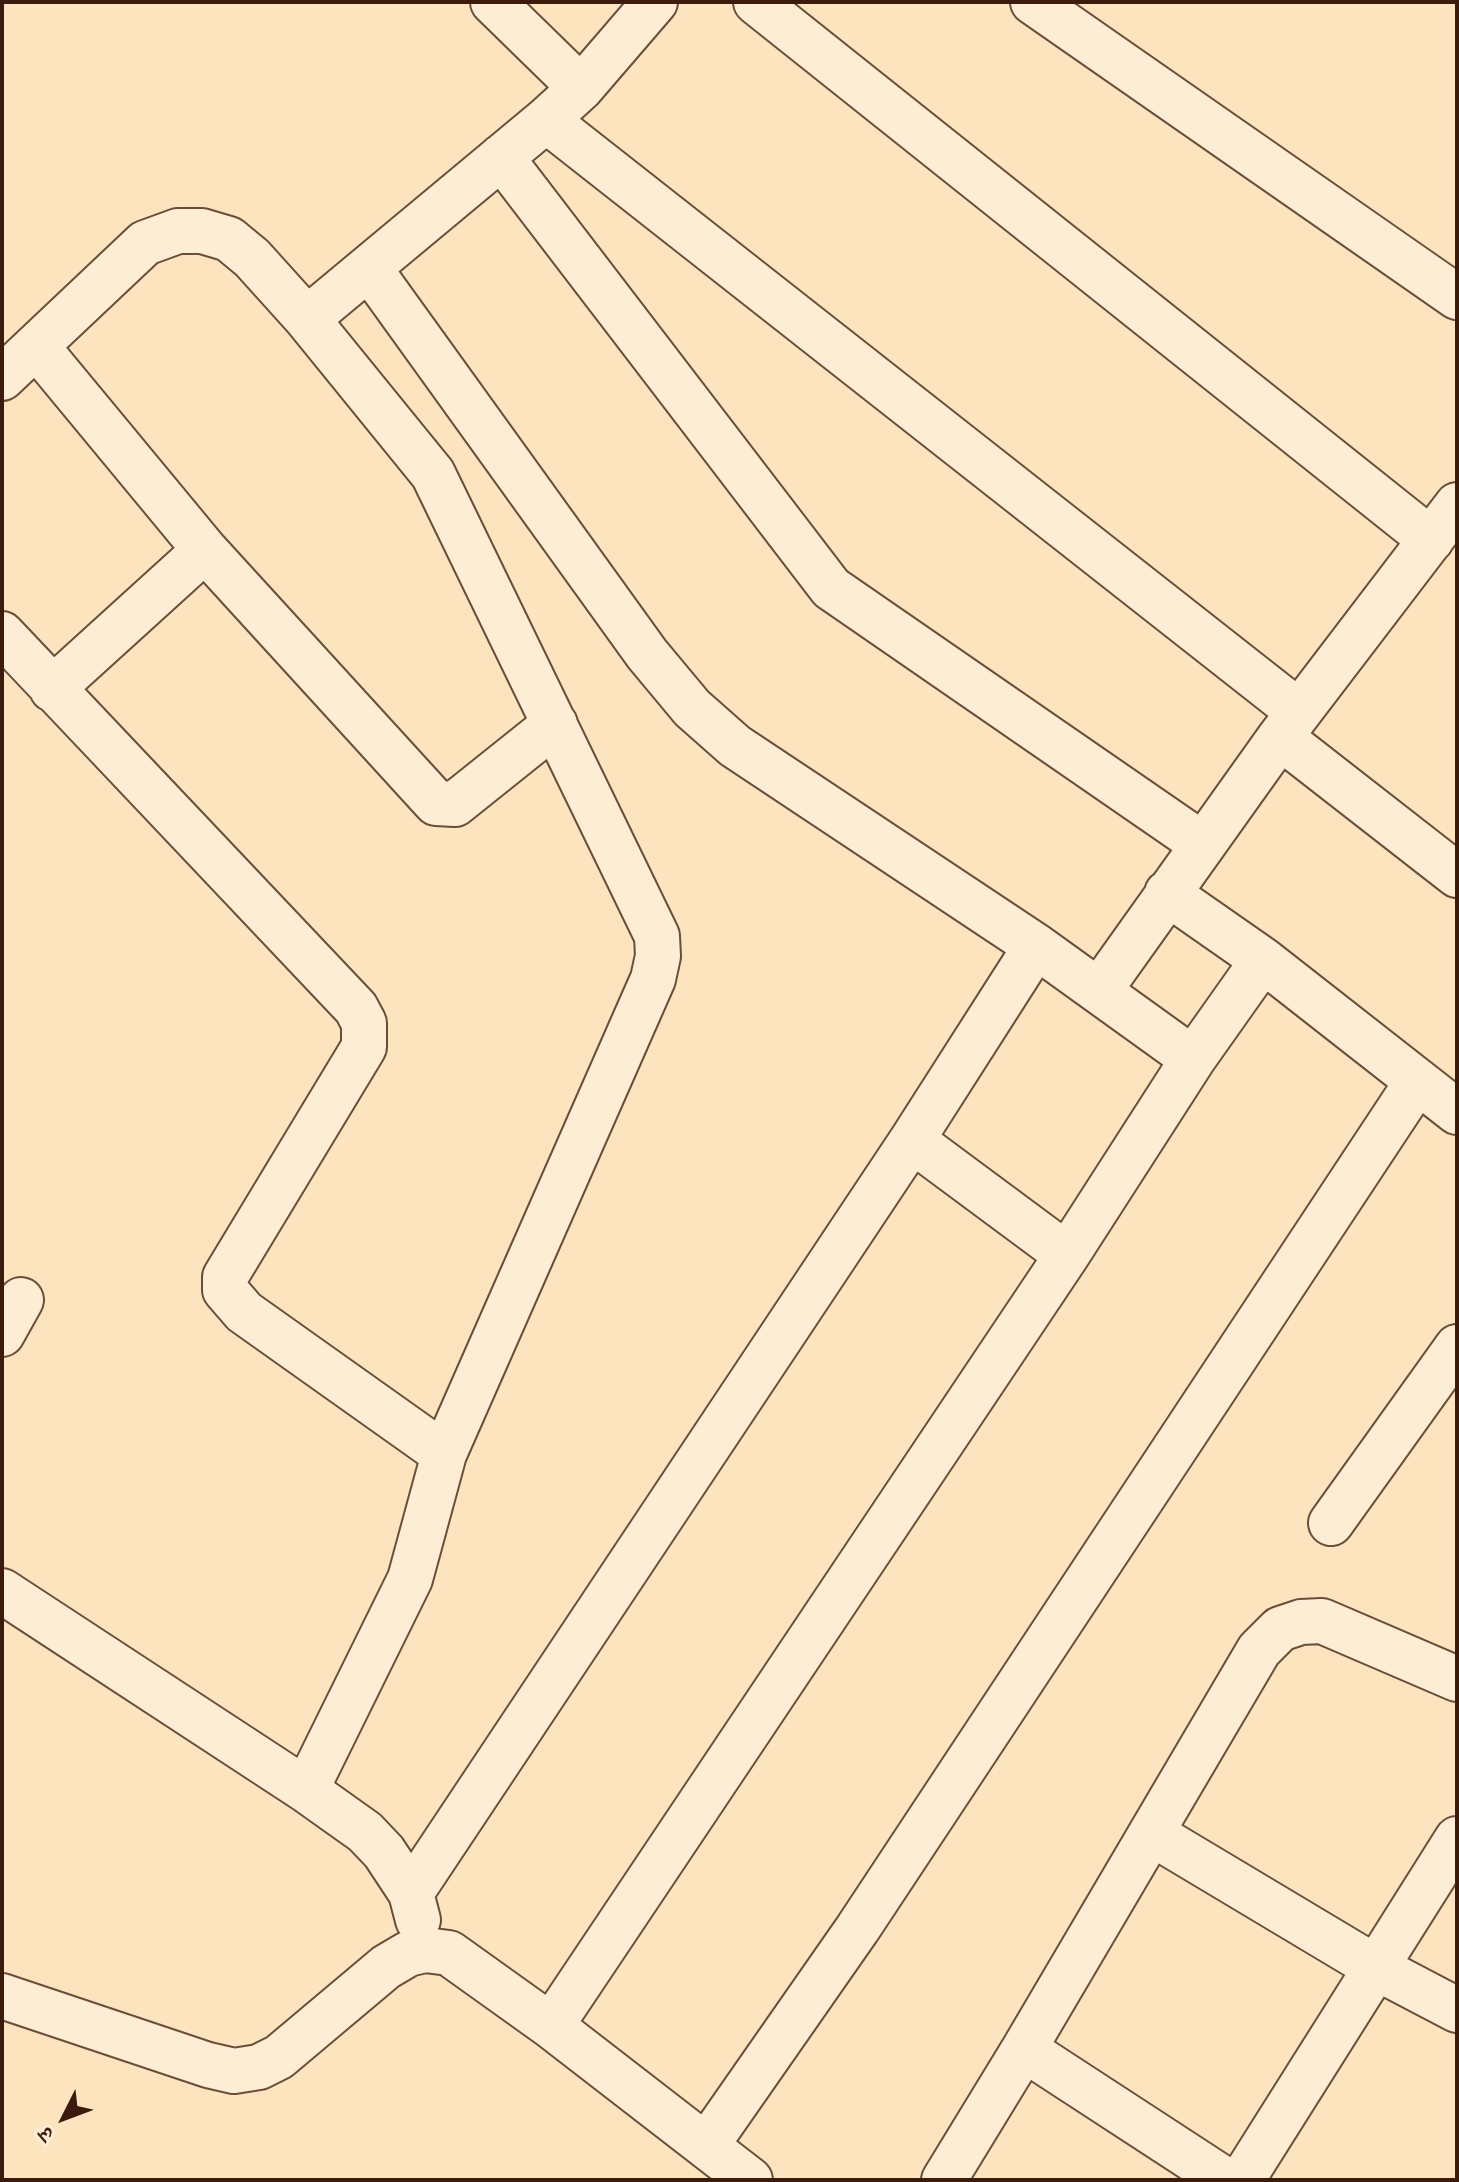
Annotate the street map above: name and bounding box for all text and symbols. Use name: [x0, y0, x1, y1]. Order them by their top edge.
north arrow: [24, 2078, 104, 2158]
text: उ: [32, 2121, 60, 2148]

